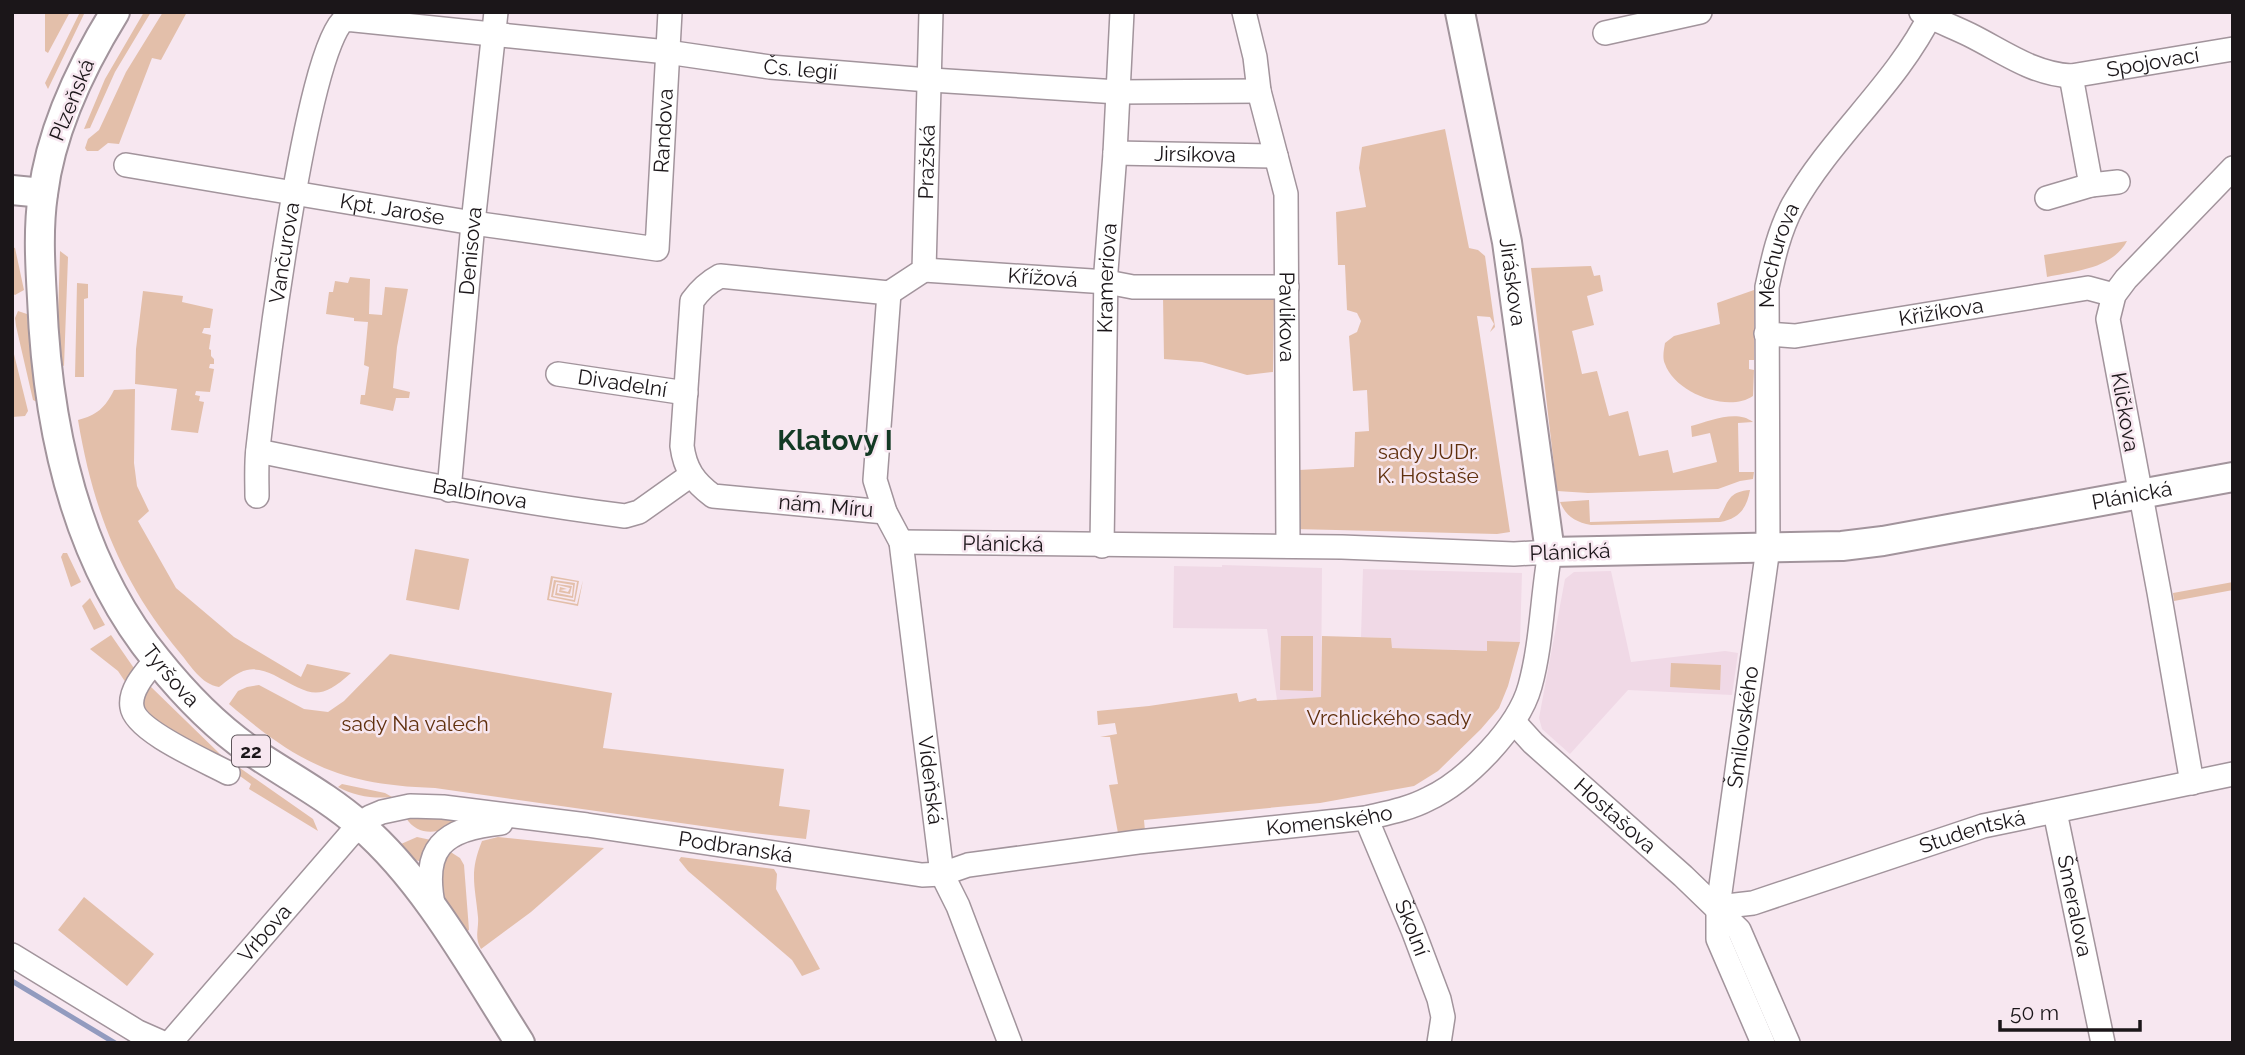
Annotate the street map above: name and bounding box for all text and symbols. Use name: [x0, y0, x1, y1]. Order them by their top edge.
street label: Spojovací: [2104, 42, 2201, 82]
street label: Čs. legií: [763, 54, 839, 85]
street label: Plzeňská: [44, 55, 99, 144]
street label: Randova: [648, 88, 678, 174]
street label: Pražská: [913, 124, 940, 200]
street label: Jirsíkova: [1154, 141, 1236, 167]
street label: Kpt. Jaroše: [338, 188, 447, 230]
street label: Měchurova: [1754, 198, 1804, 308]
street label: Vančurova: [264, 200, 304, 305]
street label: Denisova: [454, 205, 487, 296]
street label: Krameriova: [1092, 222, 1122, 333]
street label: Jiráskova: [1495, 236, 1532, 327]
street label: Křížová: [1007, 263, 1079, 292]
street label: Pavlíkova: [1274, 272, 1300, 362]
street label: Křižíkova: [1897, 292, 1985, 331]
street label: Divadelní: [576, 364, 669, 402]
street label: Kličkova: [2106, 370, 2145, 454]
district label: Klatovy I: [777, 424, 893, 457]
park label: sady JUDr. K. Hostaše: [1377, 439, 1479, 488]
street label: Balbínova: [431, 473, 529, 514]
street label: Plánická: [2090, 475, 2174, 515]
street label: nám. Míru: [778, 489, 875, 522]
street label: Plánická: [962, 530, 1044, 557]
street label: Plánická: [1529, 538, 1611, 565]
street label: Tyršova: [137, 639, 205, 712]
street label: Šmilovského: [1722, 664, 1763, 790]
park label: Vrchlického sady: [1306, 705, 1472, 730]
park label: sady Na valech: [341, 711, 489, 736]
street label: Vídeňská: [913, 734, 949, 826]
road number: 22: [232, 736, 270, 766]
street label: Hostašova: [1569, 772, 1662, 858]
street label: Komenského: [1265, 799, 1395, 840]
street label: Studentská: [1916, 805, 2027, 858]
street label: Podbranská: [677, 826, 794, 868]
street label: Šmeralova: [2052, 853, 2098, 959]
street label: Školní: [1390, 896, 1435, 960]
street label: Vrbova: [233, 899, 296, 967]
scale bar: [2000, 988, 2140, 1032]
text: 50 m: [2010, 1000, 2059, 1025]

